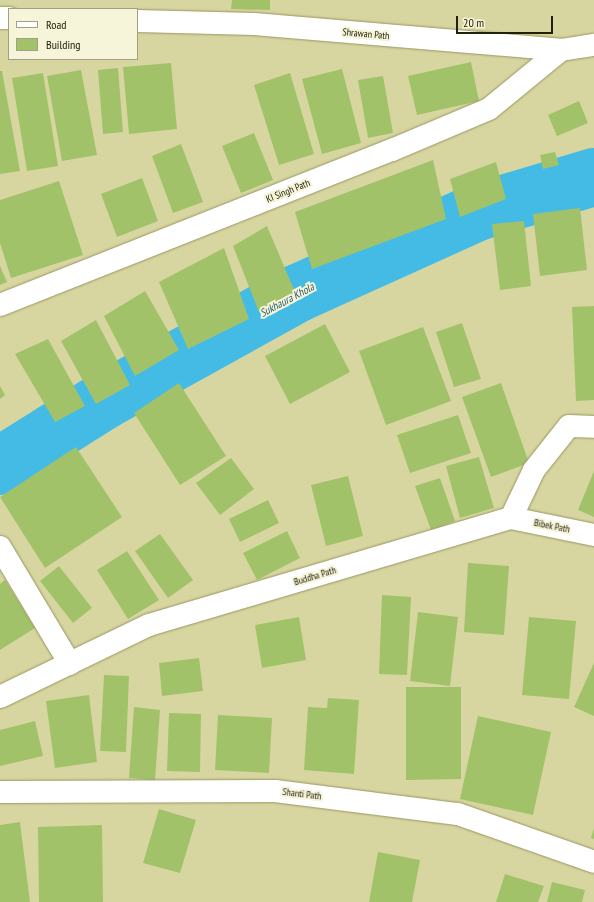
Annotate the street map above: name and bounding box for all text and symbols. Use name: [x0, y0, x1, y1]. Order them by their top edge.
legend: [8, 8, 138, 60]
scale bar: [458, 8, 555, 34]
text: 20 m: [463, 15, 484, 30]
text: Road: [46, 17, 66, 32]
street label: Shrawan Path: [342, 26, 390, 42]
text: Building: [46, 37, 81, 52]
street label: KI Singh Path: [264, 177, 312, 205]
water label: Sukhaura Khola: [258, 280, 316, 320]
street label: Bibek Path: [533, 517, 571, 535]
street label: Buddha Path: [292, 564, 338, 588]
street label: Shanti Path: [282, 786, 322, 802]

